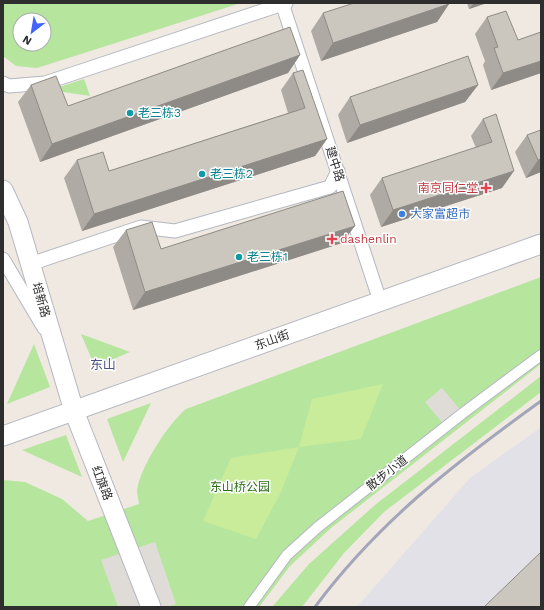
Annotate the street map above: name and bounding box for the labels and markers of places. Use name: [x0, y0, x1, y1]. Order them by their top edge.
place label: 老三栋3: [138, 106, 181, 120]
marker: 老三栋3: [125, 108, 135, 118]
place label: 老三栋2: [210, 167, 253, 181]
marker: 老三栋2: [197, 169, 207, 179]
place label: 南京同仁堂: [418, 181, 478, 195]
marker: 南京同仁堂: [481, 183, 491, 193]
place label: 大家富超市: [410, 207, 470, 221]
marker: 大家富超市: [397, 209, 407, 219]
place label: dashenlin: [340, 232, 397, 246]
marker: dashenlin: [327, 234, 337, 244]
place label: 老三栋1: [247, 250, 288, 264]
marker: 老三栋1: [234, 252, 244, 262]

